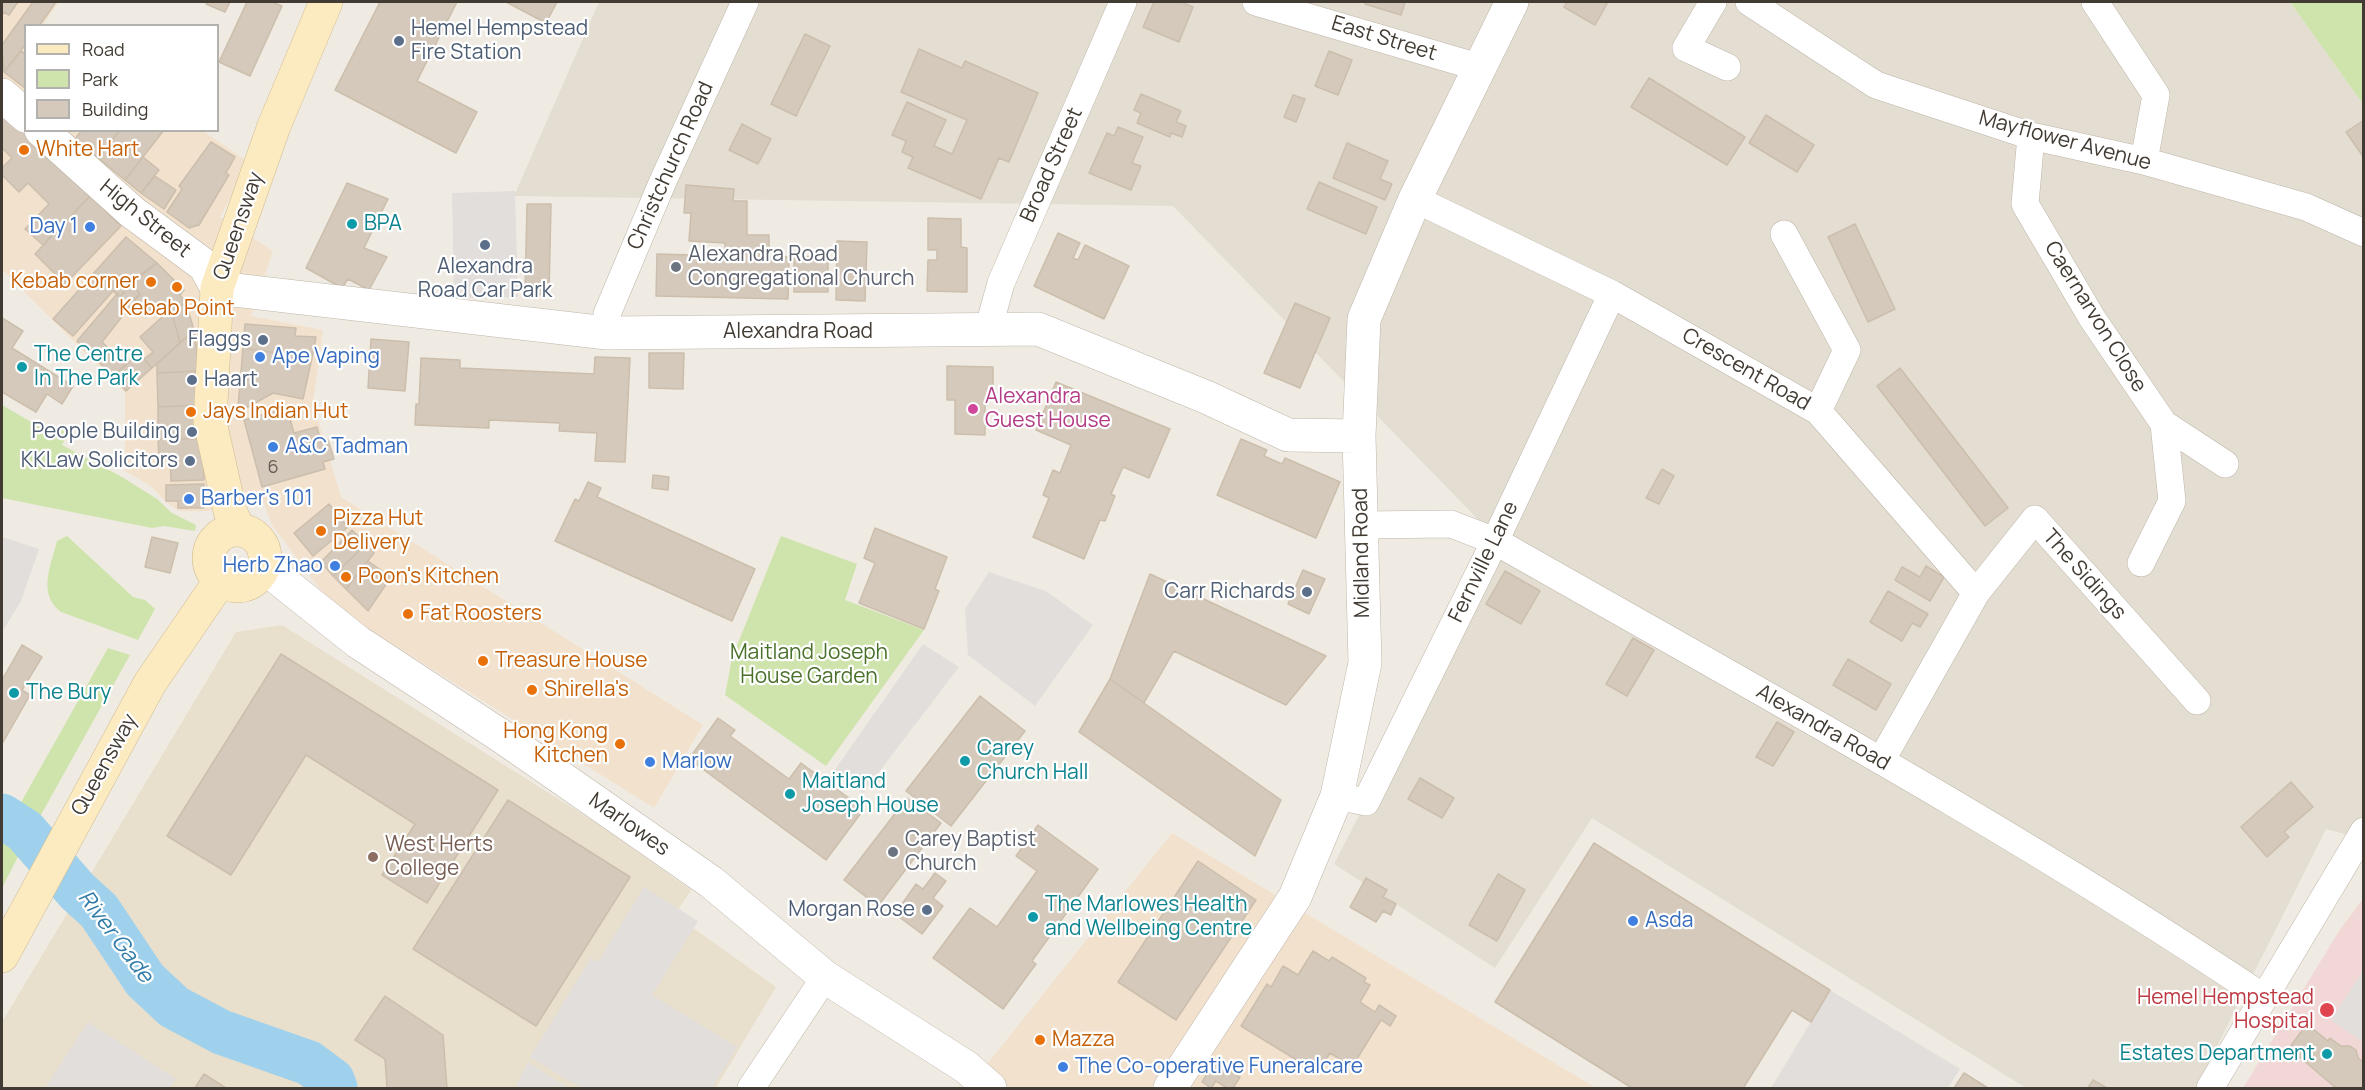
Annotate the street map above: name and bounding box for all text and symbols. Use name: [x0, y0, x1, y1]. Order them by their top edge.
street label: East Street: [1328, 11, 1440, 67]
place label: Hemel Hempstead Fire Station: [411, 16, 588, 66]
legend: [24, 24, 219, 132]
marker: Hemel Hempstead Fire Station: [392, 34, 406, 48]
text: Road: [82, 37, 125, 61]
text: Park: [82, 67, 118, 91]
street label: Christchurch Road: [623, 78, 719, 254]
text: Building: [82, 97, 148, 121]
street label: Broad Street: [1016, 104, 1088, 226]
street label: Mayflower Avenue: [1976, 106, 2154, 176]
place label: White Hart: [36, 137, 140, 163]
marker: White Hart: [17, 143, 31, 157]
street label: Queensway: [209, 169, 269, 283]
street label: High Street: [94, 175, 196, 263]
place label: BPA: [364, 211, 402, 237]
place label: Day 1: [29, 214, 78, 240]
marker: BPA: [345, 217, 359, 231]
marker: Day 1: [83, 220, 97, 234]
street label: Caernarvon Close: [2038, 237, 2152, 397]
marker: Alexandra Road Car Park: [478, 238, 492, 252]
place label: Alexandra Road Congregational Church: [688, 242, 914, 292]
place label: Alexandra Road Car Park: [418, 254, 552, 304]
marker: Alexandra Road Congregational Church: [669, 260, 683, 274]
place label: Kebab corner: [11, 269, 139, 295]
marker: Kebab corner: [144, 275, 158, 289]
marker: Kebab Point: [170, 280, 184, 294]
place label: Kebab Point: [119, 296, 235, 322]
street label: Alexandra Road: [723, 319, 873, 345]
street label: Crescent Road: [1677, 323, 1815, 417]
place label: Flaggs: [188, 327, 251, 353]
marker: Flaggs: [256, 333, 270, 347]
place label: The Centre In The Park: [34, 342, 143, 392]
place label: Ape Vaping: [272, 344, 380, 370]
marker: Ape Vaping: [253, 350, 267, 364]
marker: The Centre In The Park: [15, 360, 29, 374]
place label: Haart: [204, 367, 258, 393]
marker: Haart: [185, 373, 199, 387]
place label: Alexandra Guest House: [985, 384, 1111, 434]
place label: Jays Indian Hut: [203, 399, 348, 425]
marker: Alexandra Guest House: [966, 402, 980, 416]
marker: Jays Indian Hut: [184, 405, 198, 419]
place label: People Building: [31, 419, 180, 445]
marker: People Building: [185, 425, 199, 439]
place label: A&C Tadman: [285, 434, 408, 460]
marker: A&C Tadman: [266, 440, 280, 454]
place label: KKLaw Solicitors: [21, 448, 178, 474]
marker: KKLaw Solicitors: [183, 454, 197, 468]
house number: 6: [267, 457, 279, 479]
place label: Barber's 101: [201, 486, 313, 512]
street label: Midland Road: [1348, 488, 1376, 618]
marker: Barber's 101: [182, 492, 196, 506]
street label: Fernville Lane: [1444, 497, 1524, 627]
place label: Pizza Hut Delivery: [333, 506, 423, 556]
marker: Pizza Hut Delivery: [314, 524, 328, 538]
street label: The Sidings: [2037, 525, 2131, 625]
place label: Herb Zhao: [223, 553, 323, 579]
marker: Herb Zhao: [328, 559, 342, 573]
place label: Poon's Kitchen: [358, 564, 499, 590]
marker: Poon's Kitchen: [339, 570, 353, 584]
place label: Carr Richards: [1164, 579, 1295, 605]
marker: Carr Richards: [1300, 585, 1314, 599]
place label: Fat Roosters: [420, 601, 542, 627]
marker: Fat Roosters: [401, 607, 415, 621]
park label: Maitland Joseph House Garden: [730, 640, 888, 690]
place label: Treasure House: [495, 648, 647, 674]
marker: Treasure House: [476, 654, 490, 668]
place label: Shirella's: [544, 677, 629, 703]
place label: The Bury: [26, 680, 111, 706]
street label: Alexandra Road: [1752, 680, 1894, 776]
marker: Shirella's: [525, 683, 539, 697]
marker: The Bury: [7, 686, 21, 700]
street label: Queensway: [67, 710, 143, 820]
place label: Hong Kong Kitchen: [503, 719, 608, 769]
place label: Carey Church Hall: [977, 736, 1088, 786]
marker: Hong Kong Kitchen: [613, 737, 627, 751]
place label: Marlow: [662, 749, 732, 775]
marker: Carey Church Hall: [958, 754, 972, 768]
marker: Marlow: [643, 755, 657, 769]
place label: Maitland Joseph House: [802, 769, 939, 819]
marker: Maitland Joseph House: [783, 787, 797, 801]
street label: Marlowes: [584, 788, 674, 862]
place label: Carey Baptist Church: [905, 827, 1036, 877]
place label: West Herts College: [385, 832, 493, 882]
marker: Carey Baptist Church: [886, 845, 900, 859]
marker: West Herts College: [366, 850, 380, 864]
water label: River Gade: [72, 886, 158, 988]
place label: The Marlowes Health and Wellbeing Centre: [1045, 892, 1252, 942]
place label: Morgan Rose: [788, 897, 915, 923]
marker: Morgan Rose: [920, 903, 934, 917]
place label: Asda: [1645, 908, 1693, 934]
marker: The Marlowes Health and Wellbeing Centre: [1026, 910, 1040, 924]
marker: Asda: [1626, 914, 1640, 928]
place label: Hemel Hempstead Hospital: [2137, 985, 2314, 1035]
marker: Hemel Hempstead Hospital: [2318, 1001, 2336, 1019]
place label: Mazza: [1052, 1027, 1115, 1053]
marker: Mazza: [1033, 1033, 1047, 1047]
place label: Estates Department: [2120, 1041, 2315, 1067]
marker: Estates Department: [2320, 1047, 2334, 1061]
place label: The Co-operative Funeralcare: [1075, 1054, 1363, 1080]
marker: The Co-operative Funeralcare: [1056, 1060, 1070, 1074]

